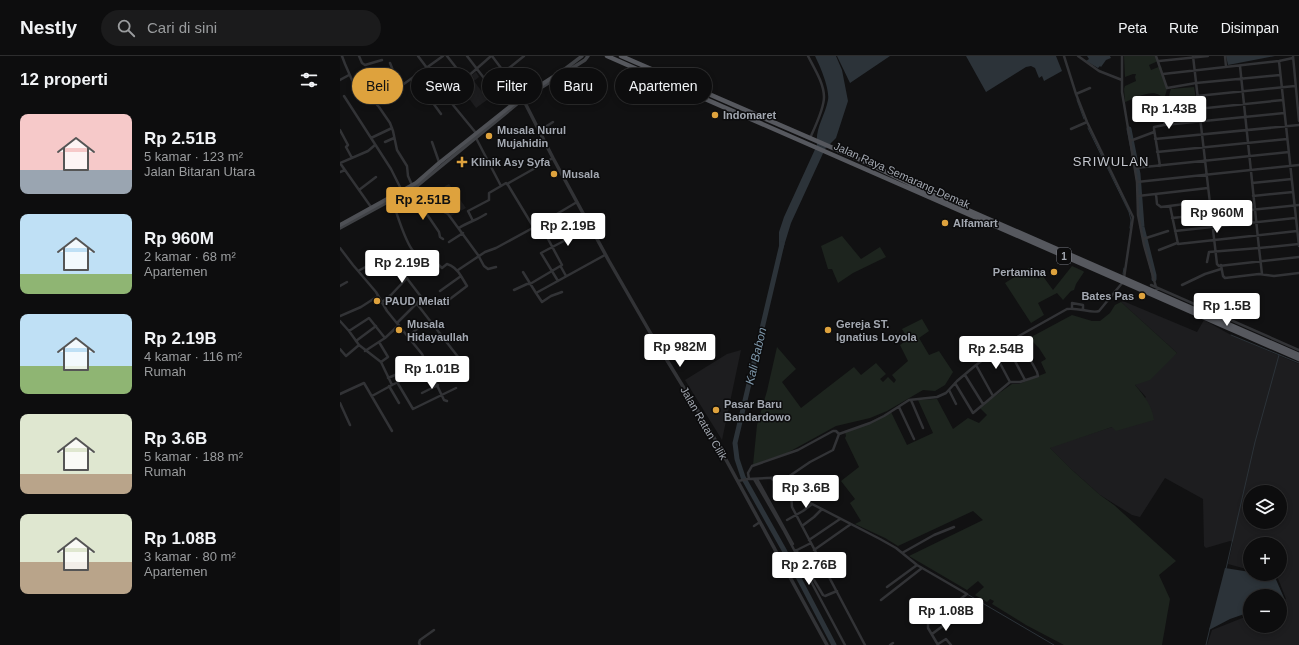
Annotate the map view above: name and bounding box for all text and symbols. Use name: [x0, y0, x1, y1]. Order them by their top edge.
search box: [101, 10, 381, 46]
text: Nestly: [20, 17, 77, 38]
icon: search: [115, 17, 137, 39]
text: Cari di sini: [147, 19, 217, 36]
text: Peta: [1118, 20, 1147, 36]
text: Rute: [1169, 20, 1199, 36]
text: Disimpan: [1221, 20, 1279, 36]
chip: Beli: [352, 68, 403, 104]
chip: Sewa: [411, 68, 474, 104]
chip: Filter: [482, 68, 542, 104]
chip: Baru: [550, 68, 607, 104]
chip: Apartemen: [615, 68, 712, 104]
icon: filters: [298, 69, 320, 91]
text: 12 properti: [20, 70, 108, 89]
pin: Rp 1.43B: [1128, 96, 1210, 130]
text: Rp 1.43B: [1141, 101, 1197, 116]
place label: Indomaret: [723, 109, 777, 121]
marker: Indomaret: [710, 110, 720, 120]
place label: Musala Nurul Mujahidin: [497, 124, 566, 149]
text: Rp 2.51B: [144, 129, 217, 148]
icon: home: [52, 130, 100, 178]
marker: Musala Nurul Mujahidin: [484, 131, 494, 141]
street label: Jalan Raya Semarang-Demak: [832, 140, 972, 211]
text: 5 kamar · 123 m²: [144, 149, 243, 164]
district label: SRIWULAN: [1073, 154, 1149, 169]
marker: Klinik Asy Syfa: [456, 156, 468, 168]
place label: Klinik Asy Syfa: [471, 156, 551, 168]
text: Jalan Bitaran Utara: [144, 164, 255, 179]
place label: Musala: [562, 168, 600, 180]
marker: Musala: [549, 169, 559, 179]
pin: Rp 2.51B: [382, 187, 464, 221]
text: Rp 2.51B: [395, 192, 451, 207]
pin: Rp 960M: [1180, 200, 1254, 234]
text: Rp 960M: [1190, 205, 1244, 220]
pin: Rp 2.19B: [527, 213, 609, 247]
place label: Alfamart: [953, 217, 998, 229]
text: Rp 2.19B: [540, 218, 596, 233]
marker: Alfamart: [940, 218, 950, 228]
text: Rp 960M: [144, 229, 214, 248]
icon: home: [52, 230, 100, 278]
road number: 1: [1057, 248, 1071, 264]
text: 2 kamar · 68 m²: [144, 249, 236, 264]
pin: Rp 2.19B: [361, 250, 443, 284]
text: Rp 2.19B: [374, 255, 430, 270]
text: Apartemen: [144, 264, 208, 279]
place label: Pertamina: [993, 266, 1047, 278]
marker: Pertamina: [1049, 267, 1059, 277]
place label: Bates Pas: [1081, 290, 1134, 302]
marker: Bates Pas: [1137, 291, 1147, 301]
pin: Rp 1.5B: [1190, 293, 1264, 327]
place label: PAUD Melati: [385, 295, 450, 307]
marker: PAUD Melati: [372, 296, 382, 306]
text: Rp 1.5B: [1203, 298, 1251, 313]
place label: Musala Hidayaullah: [407, 318, 469, 343]
place label: Gereja ST. Ignatius Loyola: [836, 318, 918, 343]
marker: Musala Hidayaullah: [394, 325, 404, 335]
marker: Gereja ST. Ignatius Loyola: [823, 325, 833, 335]
water label: Kali Babon: [743, 326, 769, 386]
text: Rp 2.19B: [144, 329, 217, 348]
icon: home: [52, 330, 100, 378]
pin: Rp 982M: [643, 334, 717, 368]
pin: Rp 2.54B: [955, 336, 1037, 370]
text: Rp 982M: [653, 339, 707, 354]
text: Rp 2.54B: [968, 341, 1024, 356]
text: 4 kamar · 116 m²: [144, 349, 242, 364]
pin: Rp 1.01B: [391, 356, 473, 390]
text: Rp 1.01B: [404, 361, 460, 376]
text: Rumah: [144, 364, 186, 379]
street label: Jalan Ratan Cilik: [678, 384, 730, 462]
place label: Pasar Baru Bandardowo: [724, 398, 791, 423]
marker: Pasar Baru Bandardowo: [711, 405, 721, 415]
text: Rp 3.6B: [144, 429, 207, 448]
icon: home: [52, 430, 100, 478]
text: 5 kamar · 188 m²: [144, 449, 243, 464]
text: Rumah: [144, 464, 186, 479]
pin: Rp 3.6B: [769, 475, 843, 509]
text: Rp 3.6B: [782, 480, 830, 495]
map controls: [1243, 485, 1287, 633]
button: layers: [1243, 485, 1287, 529]
text: Rp 1.08B: [144, 529, 217, 548]
icon: home: [52, 530, 100, 578]
button: +: [1243, 537, 1287, 581]
text: 3 kamar · 80 m²: [144, 549, 236, 564]
pin: Rp 2.76B: [768, 552, 850, 586]
text: Rp 2.76B: [781, 557, 837, 572]
text: Apartemen: [144, 564, 208, 579]
button: −: [1243, 589, 1287, 633]
pin: Rp 1.08B: [905, 598, 987, 632]
text: Rp 1.08B: [918, 603, 974, 618]

